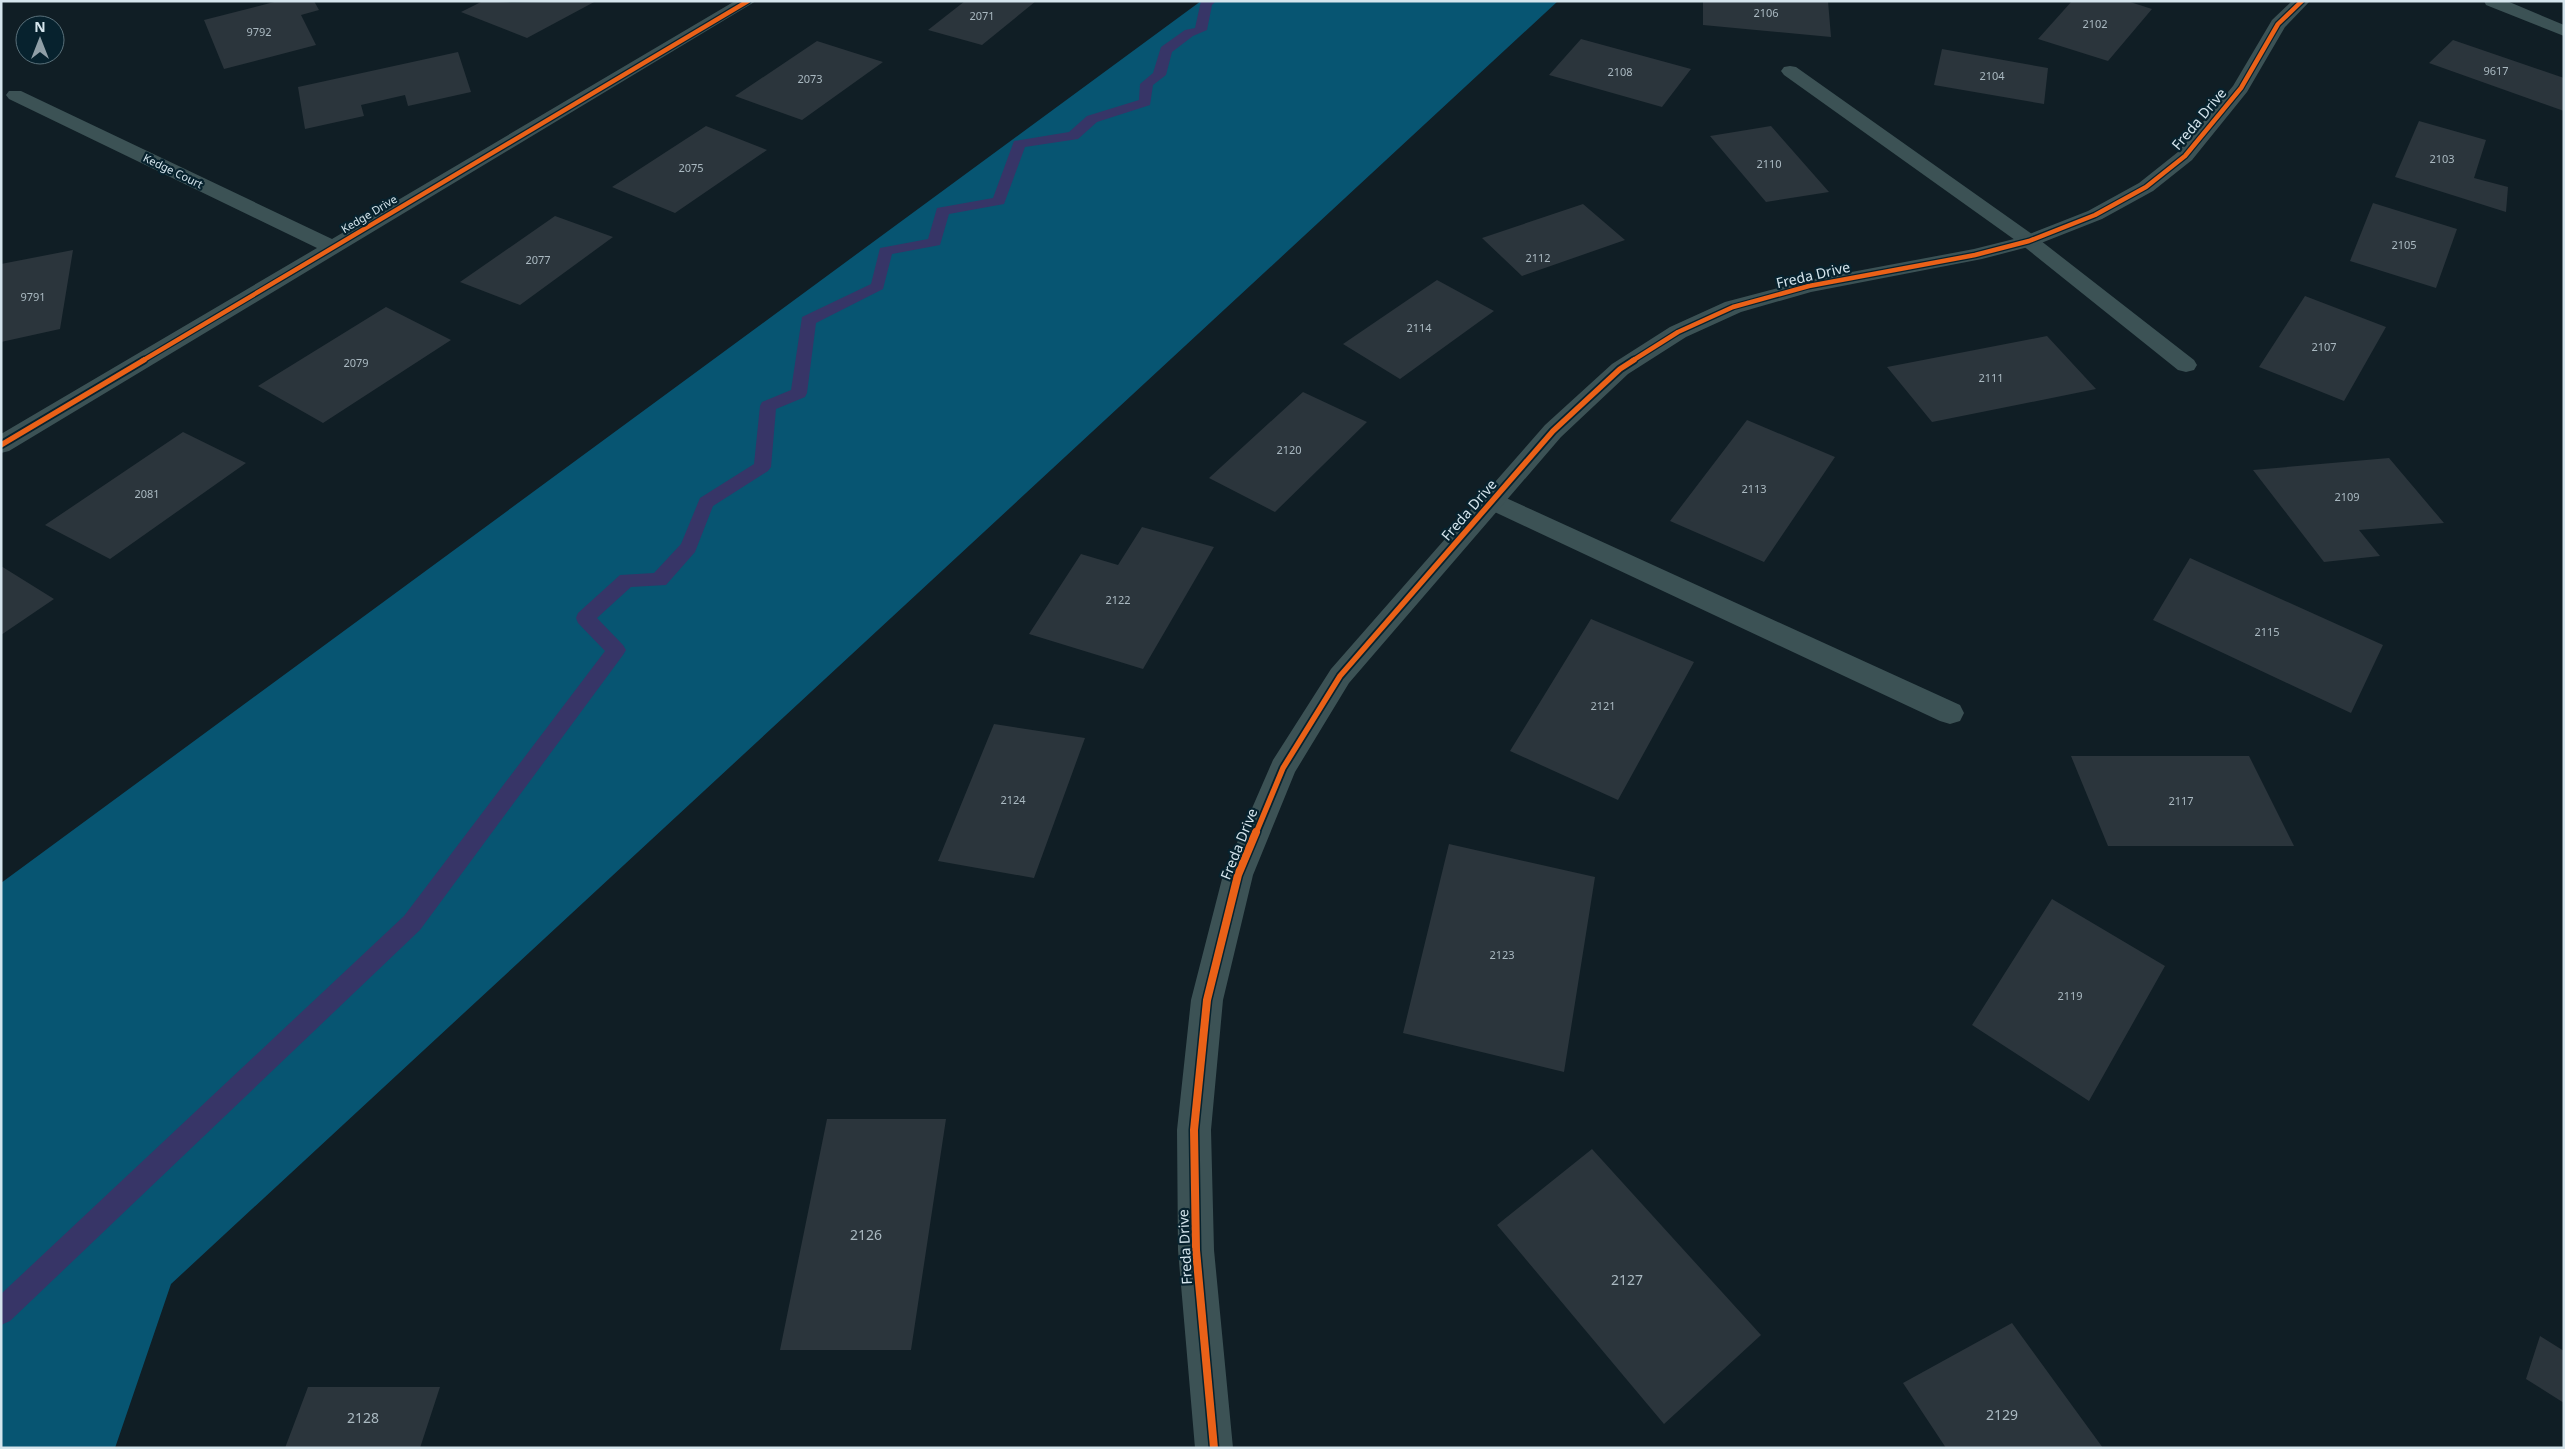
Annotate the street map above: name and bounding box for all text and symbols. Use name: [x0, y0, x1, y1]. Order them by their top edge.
house number: 2106: [1753, 5, 1779, 20]
house number: 2071: [969, 8, 995, 23]
north arrow: [15, 15, 65, 65]
house number: 2102: [2082, 16, 2108, 31]
text: N: [34, 17, 46, 36]
house number: 9792: [246, 24, 272, 39]
house number: 9617: [2483, 63, 2509, 78]
house number: 2108: [1607, 64, 1633, 79]
house number: 2104: [1979, 68, 2005, 83]
house number: 2073: [797, 71, 823, 86]
street label: Freda Drive: [2167, 84, 2230, 154]
street label: Kedge Court: [141, 150, 206, 191]
house number: 2103: [2429, 151, 2455, 166]
house number: 2110: [1756, 156, 1782, 171]
house number: 2075: [678, 160, 704, 175]
street label: Kedge Drive: [338, 191, 400, 236]
house number: 2105: [2391, 237, 2417, 252]
house number: 2112: [1525, 250, 1551, 265]
house number: 2077: [525, 252, 551, 267]
street label: Freda Drive: [1774, 257, 1852, 292]
house number: 9791: [20, 289, 46, 304]
house number: 2114: [1406, 320, 1432, 335]
house number: 2107: [2311, 339, 2337, 354]
house number: 2079: [343, 355, 369, 370]
house number: 2111: [1978, 370, 2004, 385]
house number: 2120: [1276, 442, 1302, 457]
street label: Freda Drive: [1437, 475, 1501, 544]
house number: 2113: [1741, 481, 1767, 496]
house number: 2081: [134, 486, 160, 501]
house number: 2109: [2334, 489, 2360, 504]
house number: 2122: [1105, 592, 1131, 607]
house number: 2115: [2254, 624, 2280, 639]
house number: 2121: [1590, 698, 1616, 713]
house number: 2124: [1000, 792, 1026, 807]
house number: 2117: [2168, 793, 2194, 808]
street label: Freda Drive: [1216, 805, 1262, 882]
house number: 2123: [1489, 947, 1515, 962]
house number: 2119: [2057, 988, 2083, 1003]
street label: Freda Drive: [1173, 1209, 1196, 1285]
house number: 2126: [850, 1225, 882, 1244]
house number: 2127: [1611, 1270, 1643, 1289]
house number: 2129: [1986, 1405, 2018, 1424]
house number: 2128: [347, 1408, 379, 1427]

